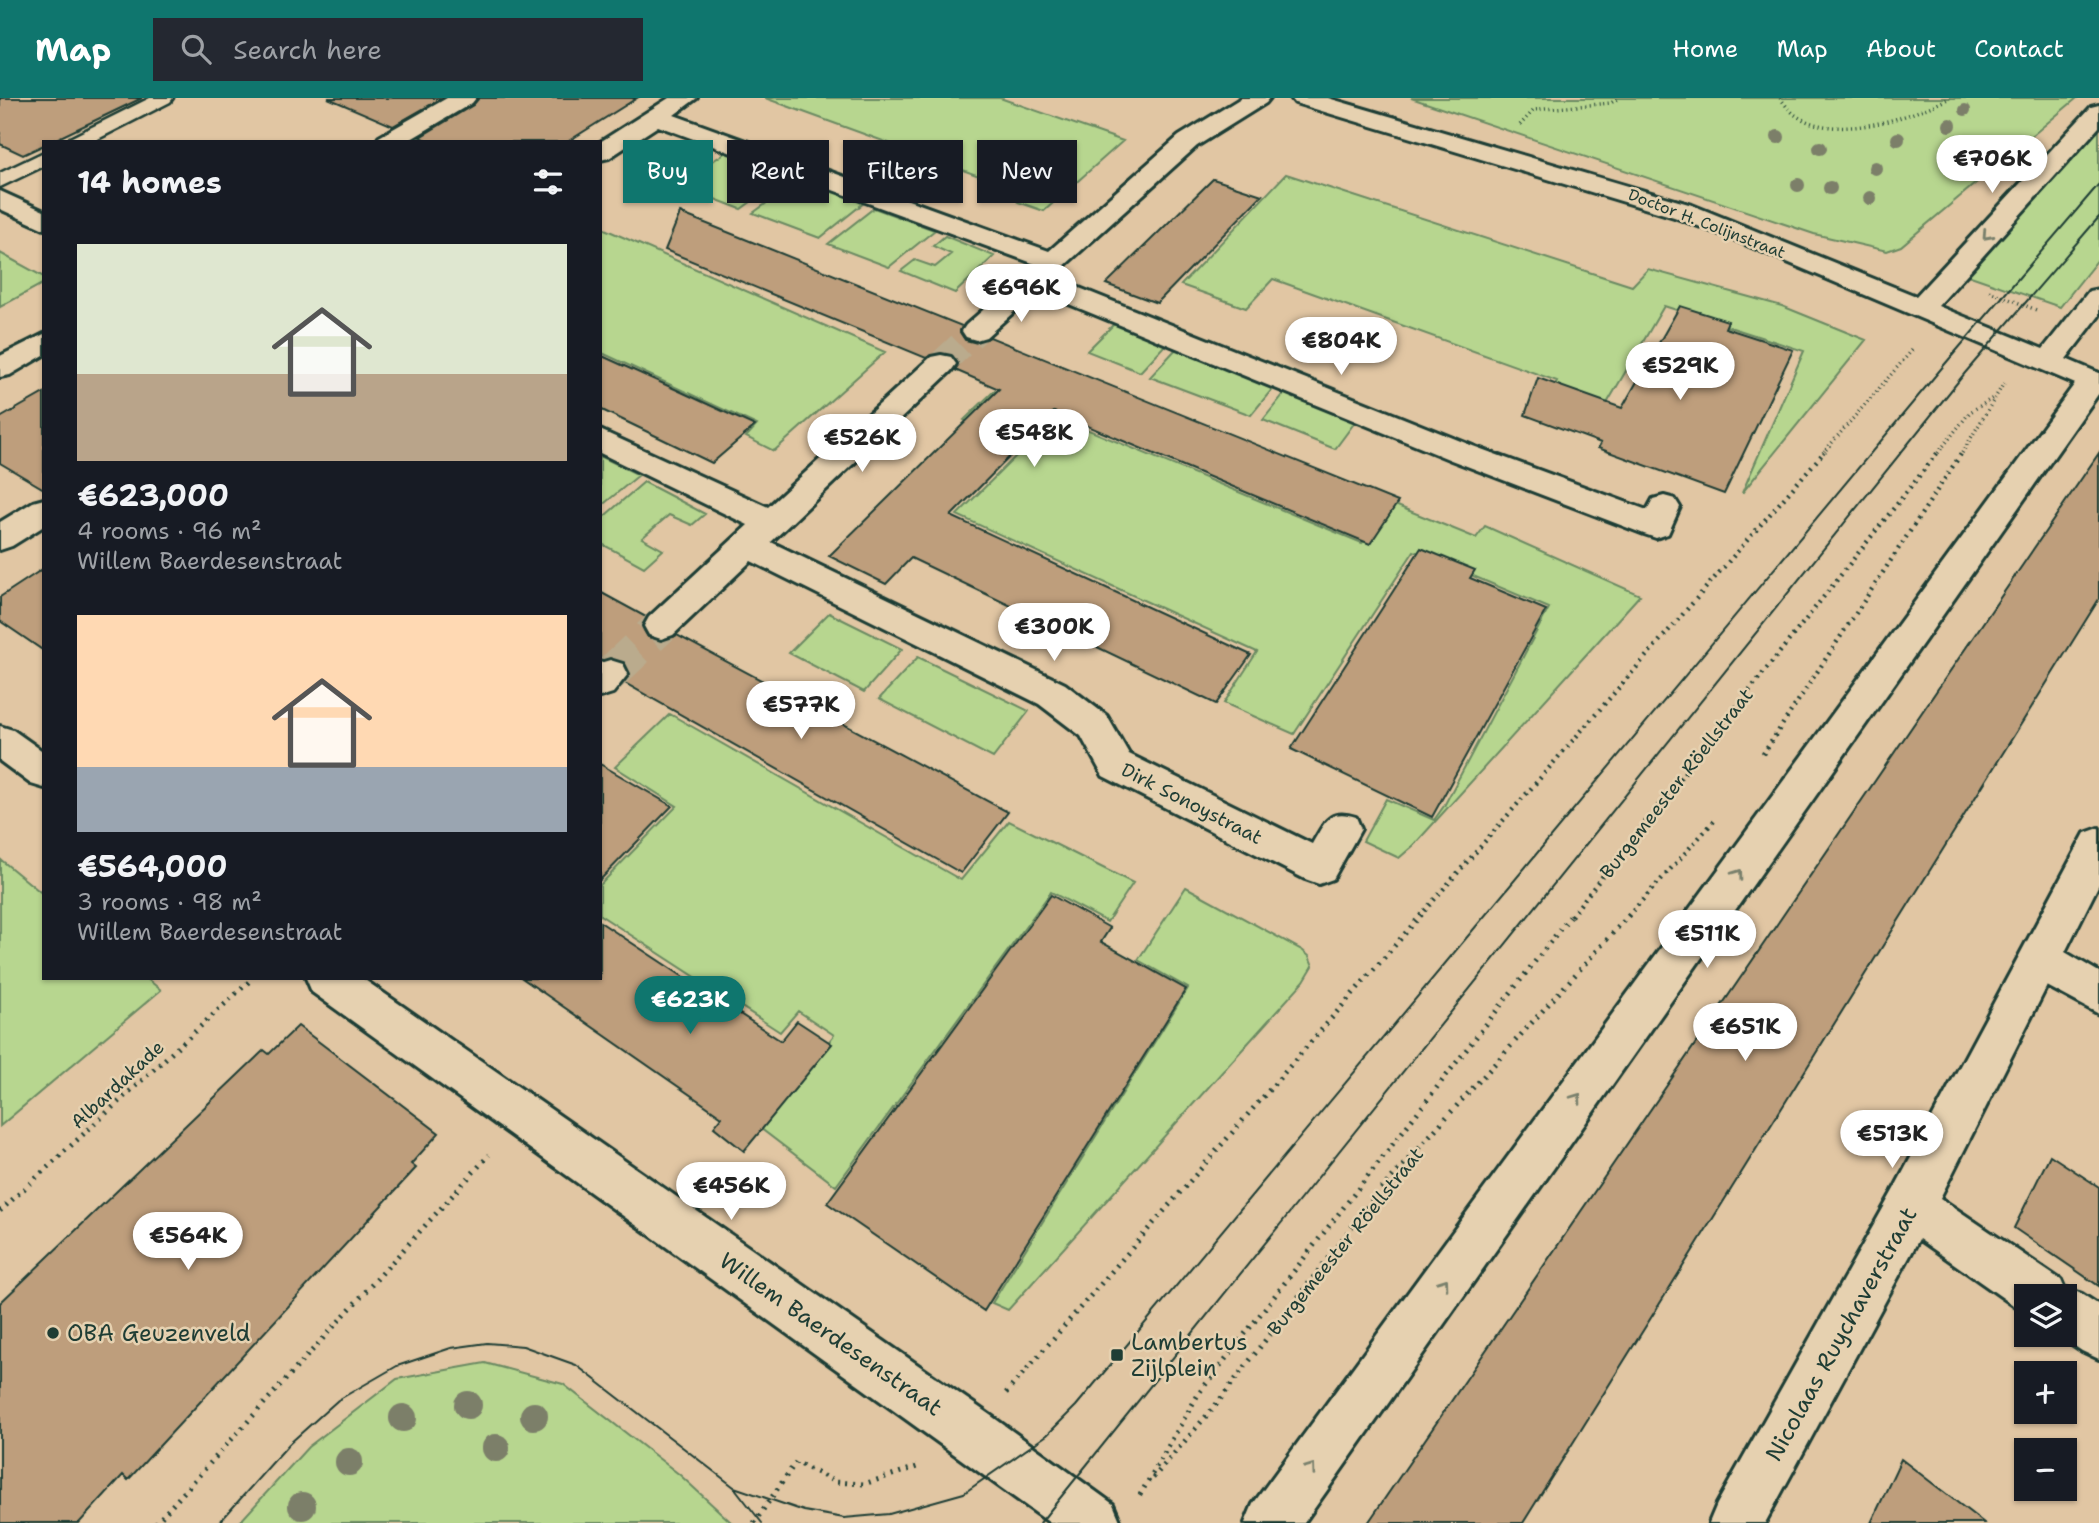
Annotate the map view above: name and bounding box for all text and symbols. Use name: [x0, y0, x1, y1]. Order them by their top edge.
search box: [153, 18, 643, 81]
text: Map: [35, 27, 111, 72]
icon: search: [177, 30, 215, 68]
text: Search here: [233, 32, 382, 67]
text: Home: [1672, 33, 1738, 65]
text: Map: [1776, 33, 1828, 65]
text: About: [1866, 33, 1936, 65]
text: Contact: [1974, 33, 2064, 65]
pin: €706K: [1943, 136, 2041, 195]
chip: Buy: [623, 140, 713, 203]
chip: Rent: [727, 140, 829, 203]
chip: Filters: [843, 140, 963, 203]
chip: New: [977, 140, 1077, 203]
text: €706K: [1952, 143, 2032, 173]
text: 14 homes: [77, 162, 222, 203]
icon: filters: [529, 163, 567, 201]
street label: Doctor H. Colijnstraat: [1625, 184, 1789, 263]
one-way arrow: [1983, 227, 1995, 240]
pin: €696K: [972, 264, 1070, 324]
text: €696K: [981, 272, 1061, 302]
icon: home: [259, 289, 385, 415]
pin: €804K: [1292, 317, 1390, 377]
text: €804K: [1301, 325, 1381, 355]
pin: €529K: [1631, 342, 1729, 402]
text: €529K: [1642, 350, 1718, 380]
pin: €548K: [985, 410, 1083, 469]
pin: €526K: [813, 414, 911, 474]
text: €548K: [995, 417, 1073, 447]
text: €526K: [823, 422, 901, 452]
text: €623,000: [77, 475, 229, 516]
text: 4 rooms · 96 m²: [77, 516, 262, 546]
text: Willem Baerdesenstraat: [77, 546, 343, 576]
pin: €300K: [1005, 603, 1103, 663]
text: €300K: [1014, 611, 1094, 641]
icon: home: [259, 660, 385, 786]
pin: €577K: [752, 682, 850, 741]
street label: Burgemeester Röellstraat: [1594, 683, 1759, 884]
text: €577K: [762, 689, 840, 719]
street label: Dirk Sonoystraat: [1117, 757, 1267, 850]
text: €564,000: [77, 846, 227, 887]
one-way arrow: [1730, 869, 1743, 882]
text: 3 rooms · 98 m²: [77, 887, 262, 917]
pin: €511K: [1658, 910, 1756, 970]
text: Willem Baerdesenstraat: [77, 917, 343, 947]
text: €511K: [1674, 918, 1740, 948]
pin: €623K: [641, 976, 739, 1036]
text: €623K: [650, 984, 730, 1014]
pin: €651K: [1696, 1004, 1794, 1063]
text: €651K: [1709, 1011, 1781, 1041]
street label: Albardakade: [65, 1035, 169, 1134]
one-way arrow: [1569, 1093, 1581, 1106]
pin: €513K: [1843, 1110, 1941, 1170]
text: €513K: [1856, 1118, 1928, 1148]
street label: Burgemeester Röellstraat: [1262, 1142, 1429, 1340]
pin: €456K: [682, 1162, 780, 1222]
text: €456K: [692, 1170, 770, 1200]
street label: Nicolaas Ruychaverstraat: [1758, 1202, 1924, 1466]
pin: €564K: [139, 1212, 237, 1272]
text: €564K: [149, 1220, 227, 1250]
street label: Willem Baerdesenstraat: [714, 1246, 948, 1422]
one-way arrow: [1436, 1278, 1448, 1291]
map controls: [2014, 1284, 2077, 1501]
button: layers: [2014, 1284, 2077, 1347]
place label: OBA Geuzenveld: [67, 1318, 250, 1348]
marker: OBA Geuzenveld: [45, 1325, 61, 1341]
place label: Lambertus Zijlplein: [1131, 1327, 1248, 1383]
marker: Lambertus Zijlplein: [1109, 1347, 1125, 1363]
button: +: [2014, 1361, 2077, 1424]
button: −: [2014, 1438, 2077, 1501]
one-way arrow: [1303, 1463, 1316, 1476]

